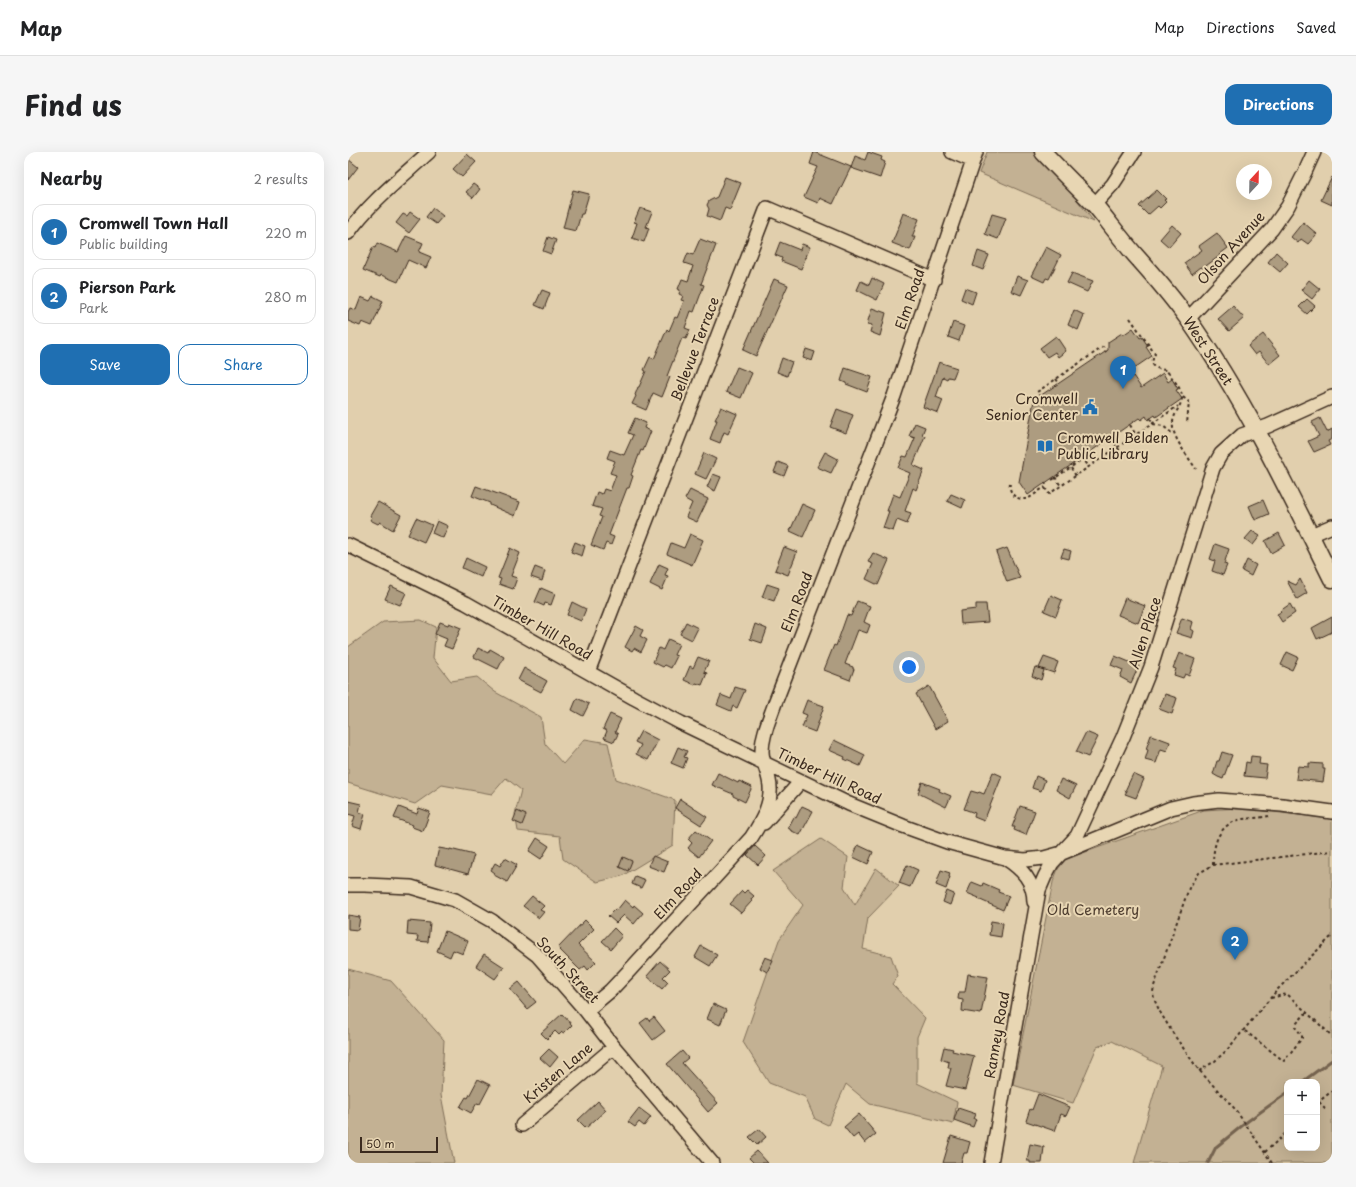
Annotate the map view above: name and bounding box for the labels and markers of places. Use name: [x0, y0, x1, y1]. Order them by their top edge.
pin: 1: [1110, 356, 1136, 389]
place label: Cromwell Senior Center: [985, 388, 1078, 425]
public building icon: Cromwell Senior Center: [1081, 398, 1099, 416]
place label: Cromwell Belden Public Library: [1057, 427, 1169, 464]
library icon: Cromwell Belden Public Library: [1036, 437, 1054, 455]
pin: 2: [1222, 927, 1248, 960]

